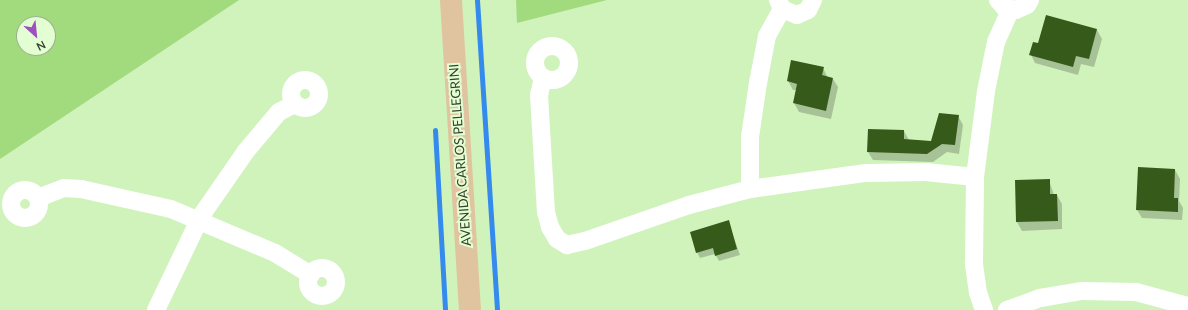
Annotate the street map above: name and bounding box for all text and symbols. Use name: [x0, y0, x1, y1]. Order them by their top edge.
north arrow: [16, 16, 56, 56]
text: N: [34, 39, 48, 54]
street label: AVENIDA CARLOS PELLEGRINI: [446, 63, 474, 247]

